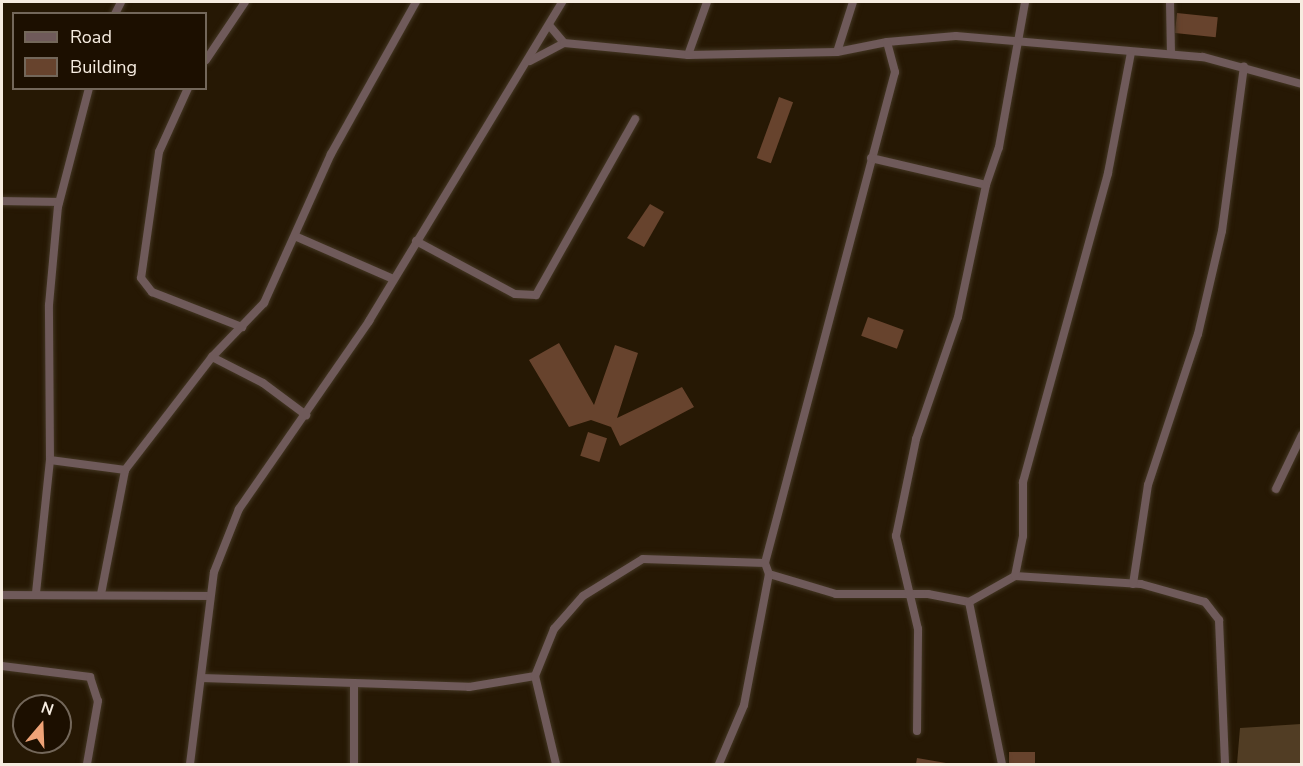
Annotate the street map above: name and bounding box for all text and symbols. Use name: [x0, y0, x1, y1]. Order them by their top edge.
legend: [12, 12, 207, 90]
text: Road: [70, 25, 112, 49]
text: Building: [70, 55, 137, 79]
north arrow: [12, 694, 72, 754]
text: N: [38, 697, 56, 721]

